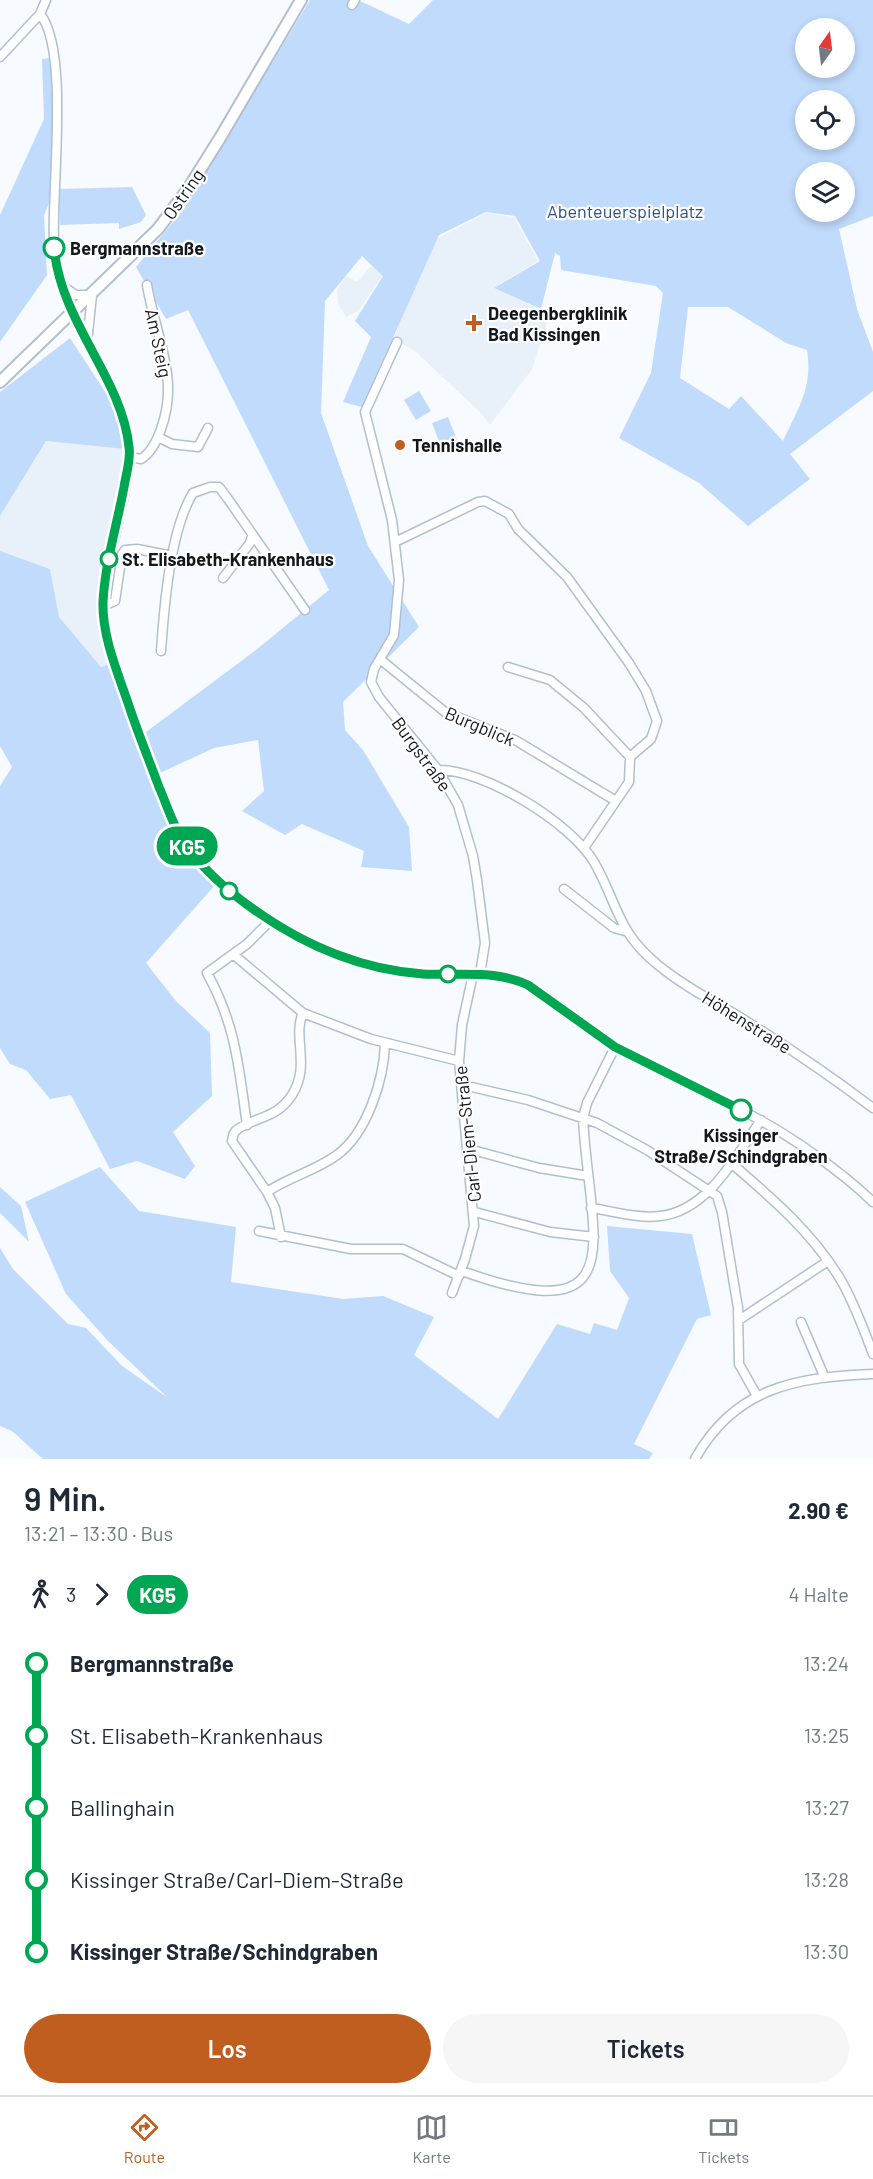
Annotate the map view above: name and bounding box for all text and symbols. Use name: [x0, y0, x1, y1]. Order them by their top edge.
north arrow: [795, 18, 855, 78]
map controls: [795, 18, 855, 222]
button: locate: [795, 90, 855, 150]
button: layers: [795, 162, 855, 222]
street label: Ostring: [158, 164, 208, 224]
park label: Abenteuerspielplatz: [547, 200, 703, 222]
marker: Bergmannstraße: [43, 237, 65, 259]
place label: Bergmannstraße: [70, 237, 204, 259]
place label: Deegenbergklinik Bad Kissingen: [488, 302, 628, 345]
street label: Am Steig: [141, 306, 177, 380]
marker: Deegenbergklinik Bad Kissingen: [465, 314, 483, 332]
place label: Tennishalle: [412, 434, 502, 456]
marker: Tennishalle: [393, 438, 407, 452]
place label: St. Elisabeth-Krankenhaus: [122, 548, 334, 570]
marker: St. Elisabeth-Krankenhaus: [100, 550, 118, 568]
street label: Burgblick: [442, 701, 518, 751]
street label: Burgstraße: [388, 712, 456, 796]
line badge: KG5: [152, 826, 222, 866]
text: KG5: [169, 834, 205, 859]
unlabelled marker: [220, 882, 238, 900]
unlabelled marker: [439, 965, 457, 983]
street label: Höhenstraße: [698, 986, 796, 1058]
street label: Carl-Diem-Straße: [449, 1065, 485, 1203]
marker: Kissinger Straße/Schindgraben: [730, 1099, 752, 1121]
place label: Kissinger Straße/Schindgraben: [654, 1124, 828, 1167]
text: 9 Min.: [24, 1478, 107, 1518]
text: 2.90 €: [788, 1497, 849, 1523]
text: 13:21 – 13:30 · Bus: [24, 1521, 173, 1545]
icon: walk: [24, 1578, 57, 1611]
icon: forward: [85, 1578, 118, 1611]
text: 3: [66, 1582, 76, 1606]
text: KG5: [139, 1582, 176, 1607]
text: 4 Halte: [788, 1582, 849, 1606]
text: Bergmannstraße: [70, 1650, 234, 1676]
text: 13:24: [803, 1651, 849, 1675]
text: St. Elisabeth-Krankenhaus: [70, 1722, 323, 1748]
text: 13:25: [804, 1723, 849, 1747]
text: Ballinghain: [70, 1794, 175, 1820]
text: 13:27: [805, 1795, 849, 1819]
text: Kissinger Straße/Carl-Diem-Straße: [70, 1866, 404, 1892]
text: 13:28: [804, 1867, 849, 1891]
text: Kissinger Straße/Schindgraben: [70, 1938, 378, 1964]
text: 13:30: [803, 1939, 849, 1963]
button: Los: [24, 2014, 431, 2083]
button: Tickets: [443, 2014, 849, 2083]
tab: Route: [124, 2111, 165, 2166]
tab: Karte: [413, 2111, 451, 2166]
tab: Tickets: [698, 2111, 749, 2166]

